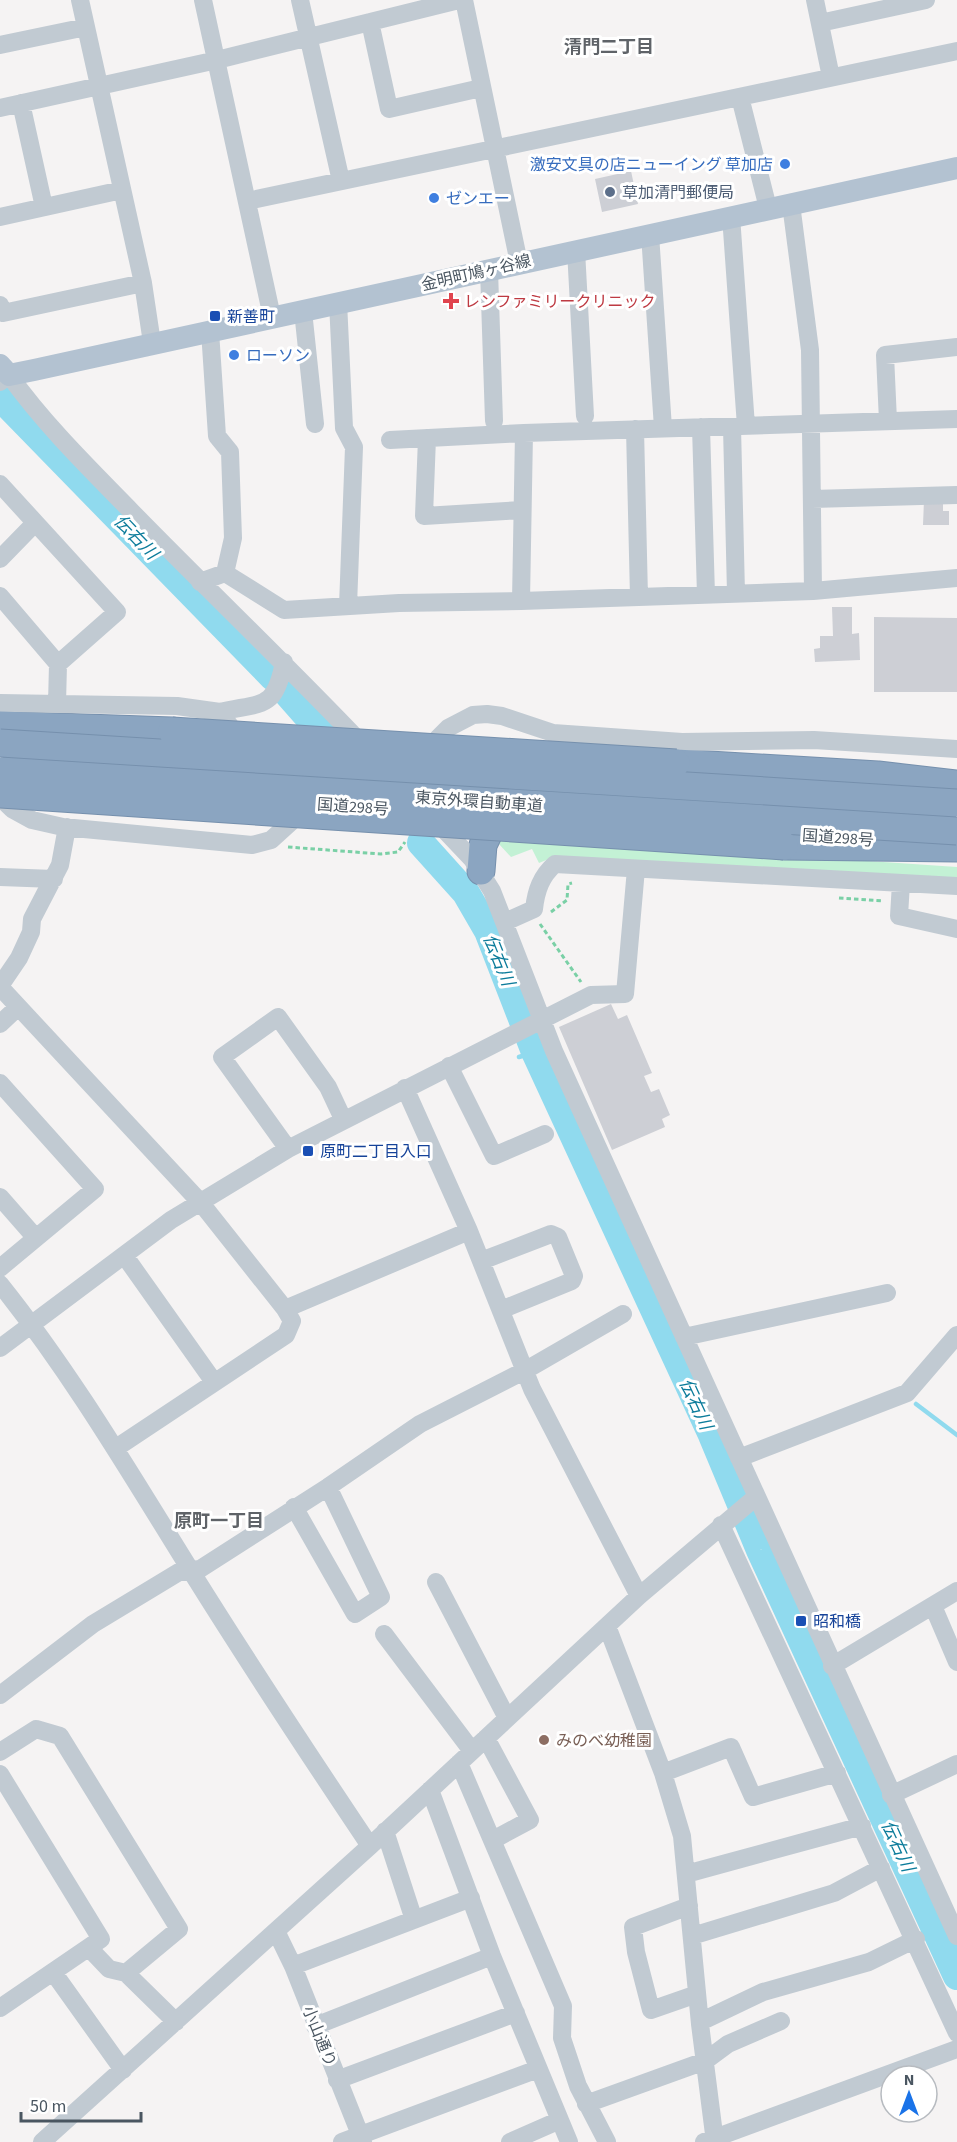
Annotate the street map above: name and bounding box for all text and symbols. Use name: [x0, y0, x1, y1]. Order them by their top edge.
district label: 清門二丁目: [564, 35, 654, 60]
place label: 激安文具の店ニューイング 草加店: [530, 154, 773, 176]
marker: 激安文具の店ニューイング 草加店: [778, 157, 792, 171]
place label: 草加清門郵便局: [622, 182, 734, 204]
marker: 草加清門郵便局: [603, 185, 617, 199]
place label: ゼンエー: [446, 188, 510, 210]
marker: ゼンエー: [427, 191, 441, 205]
street label: 金明町鳩ヶ谷線: [419, 250, 533, 296]
place label: レンファミリークリニック: [464, 291, 656, 313]
marker: レンファミリークリニック: [442, 292, 460, 310]
place label: 新善町: [227, 306, 275, 328]
marker: 新善町: [208, 309, 222, 323]
place label: ローソン: [246, 345, 310, 367]
marker: ローソン: [227, 348, 241, 362]
water label: 伝右川: [108, 509, 165, 567]
street label: 東京外環自動車道: [414, 787, 544, 817]
street label: 国道298号: [316, 794, 390, 820]
street label: 国道298号: [801, 825, 875, 851]
water label: 伝右川: [477, 930, 521, 992]
place label: 原町二丁目入口: [320, 1141, 432, 1163]
marker: 原町二丁目入口: [301, 1144, 315, 1158]
water label: 伝右川: [673, 1374, 719, 1436]
district label: 原町一丁目: [174, 1509, 264, 1534]
place label: 昭和橋: [813, 1611, 861, 1633]
marker: 昭和橋: [794, 1614, 808, 1628]
place label: みのべ幼稚園: [556, 1730, 652, 1752]
marker: みのべ幼稚園: [537, 1733, 551, 1747]
water label: 伝右川: [875, 1816, 921, 1878]
street label: 小山通り: [297, 2003, 341, 2070]
north arrow: [879, 2064, 939, 2124]
text: N: [904, 2069, 914, 2091]
scale bar: [21, 2085, 141, 2123]
text: 50 m: [30, 2094, 66, 2119]

